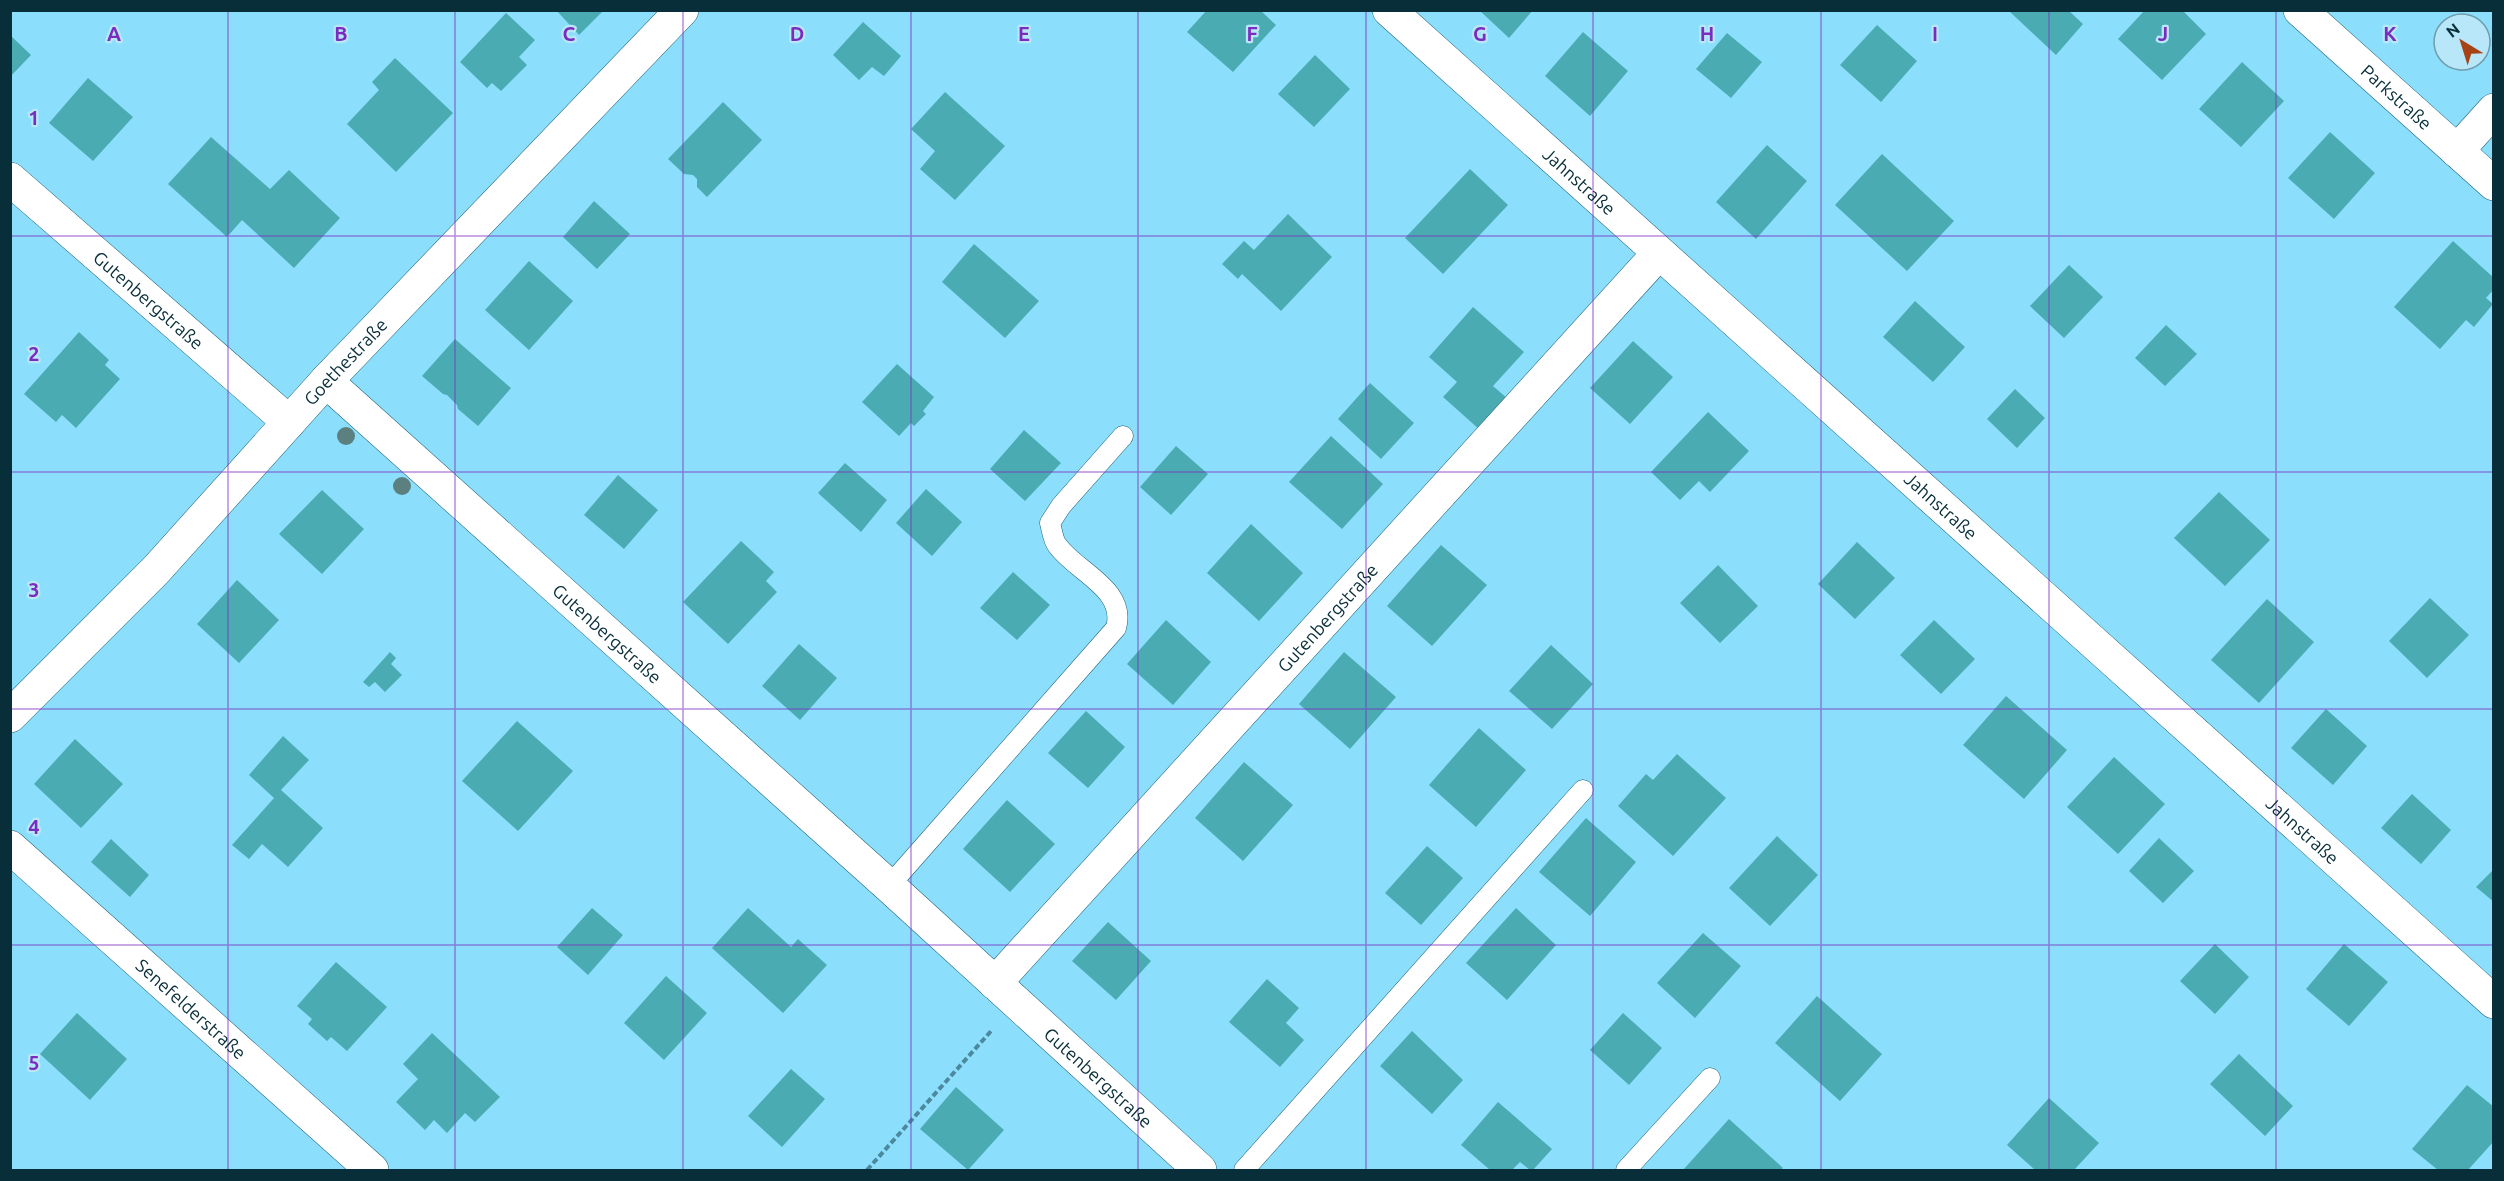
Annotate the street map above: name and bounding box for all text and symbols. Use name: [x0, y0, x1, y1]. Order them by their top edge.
north arrow: [2432, 12, 2492, 72]
text: N: [2443, 19, 2463, 41]
text: A: [107, 22, 121, 45]
text: B: [334, 22, 348, 45]
text: C: [563, 22, 576, 45]
text: D: [790, 22, 804, 45]
text: E: [1018, 22, 1030, 45]
text: F: [1246, 22, 1258, 45]
text: G: [1473, 22, 1487, 45]
text: H: [1700, 22, 1714, 45]
text: I: [1932, 22, 1938, 45]
text: J: [2158, 22, 2168, 45]
text: K: [2383, 22, 2397, 45]
street label: Parkstraße: [2358, 60, 2436, 133]
text: 1: [28, 106, 40, 129]
street label: Jahnstraße: [1539, 143, 1620, 219]
street label: Gutenbergstraße: [90, 247, 208, 353]
street label: Goethestraße: [300, 314, 391, 409]
text: 2: [28, 342, 40, 365]
street label: Jahnstraße: [1901, 468, 1981, 543]
street label: Gutenbergstraße: [1273, 559, 1382, 676]
text: 3: [28, 578, 40, 601]
street label: Gutenbergstraße: [549, 580, 666, 687]
street label: Jahnstraße: [2262, 793, 2343, 868]
text: 4: [28, 815, 40, 838]
street label: Senefelderstraße: [132, 955, 250, 1063]
street label: Gutenbergstraße: [1040, 1023, 1157, 1132]
text: 5: [28, 1051, 40, 1074]

